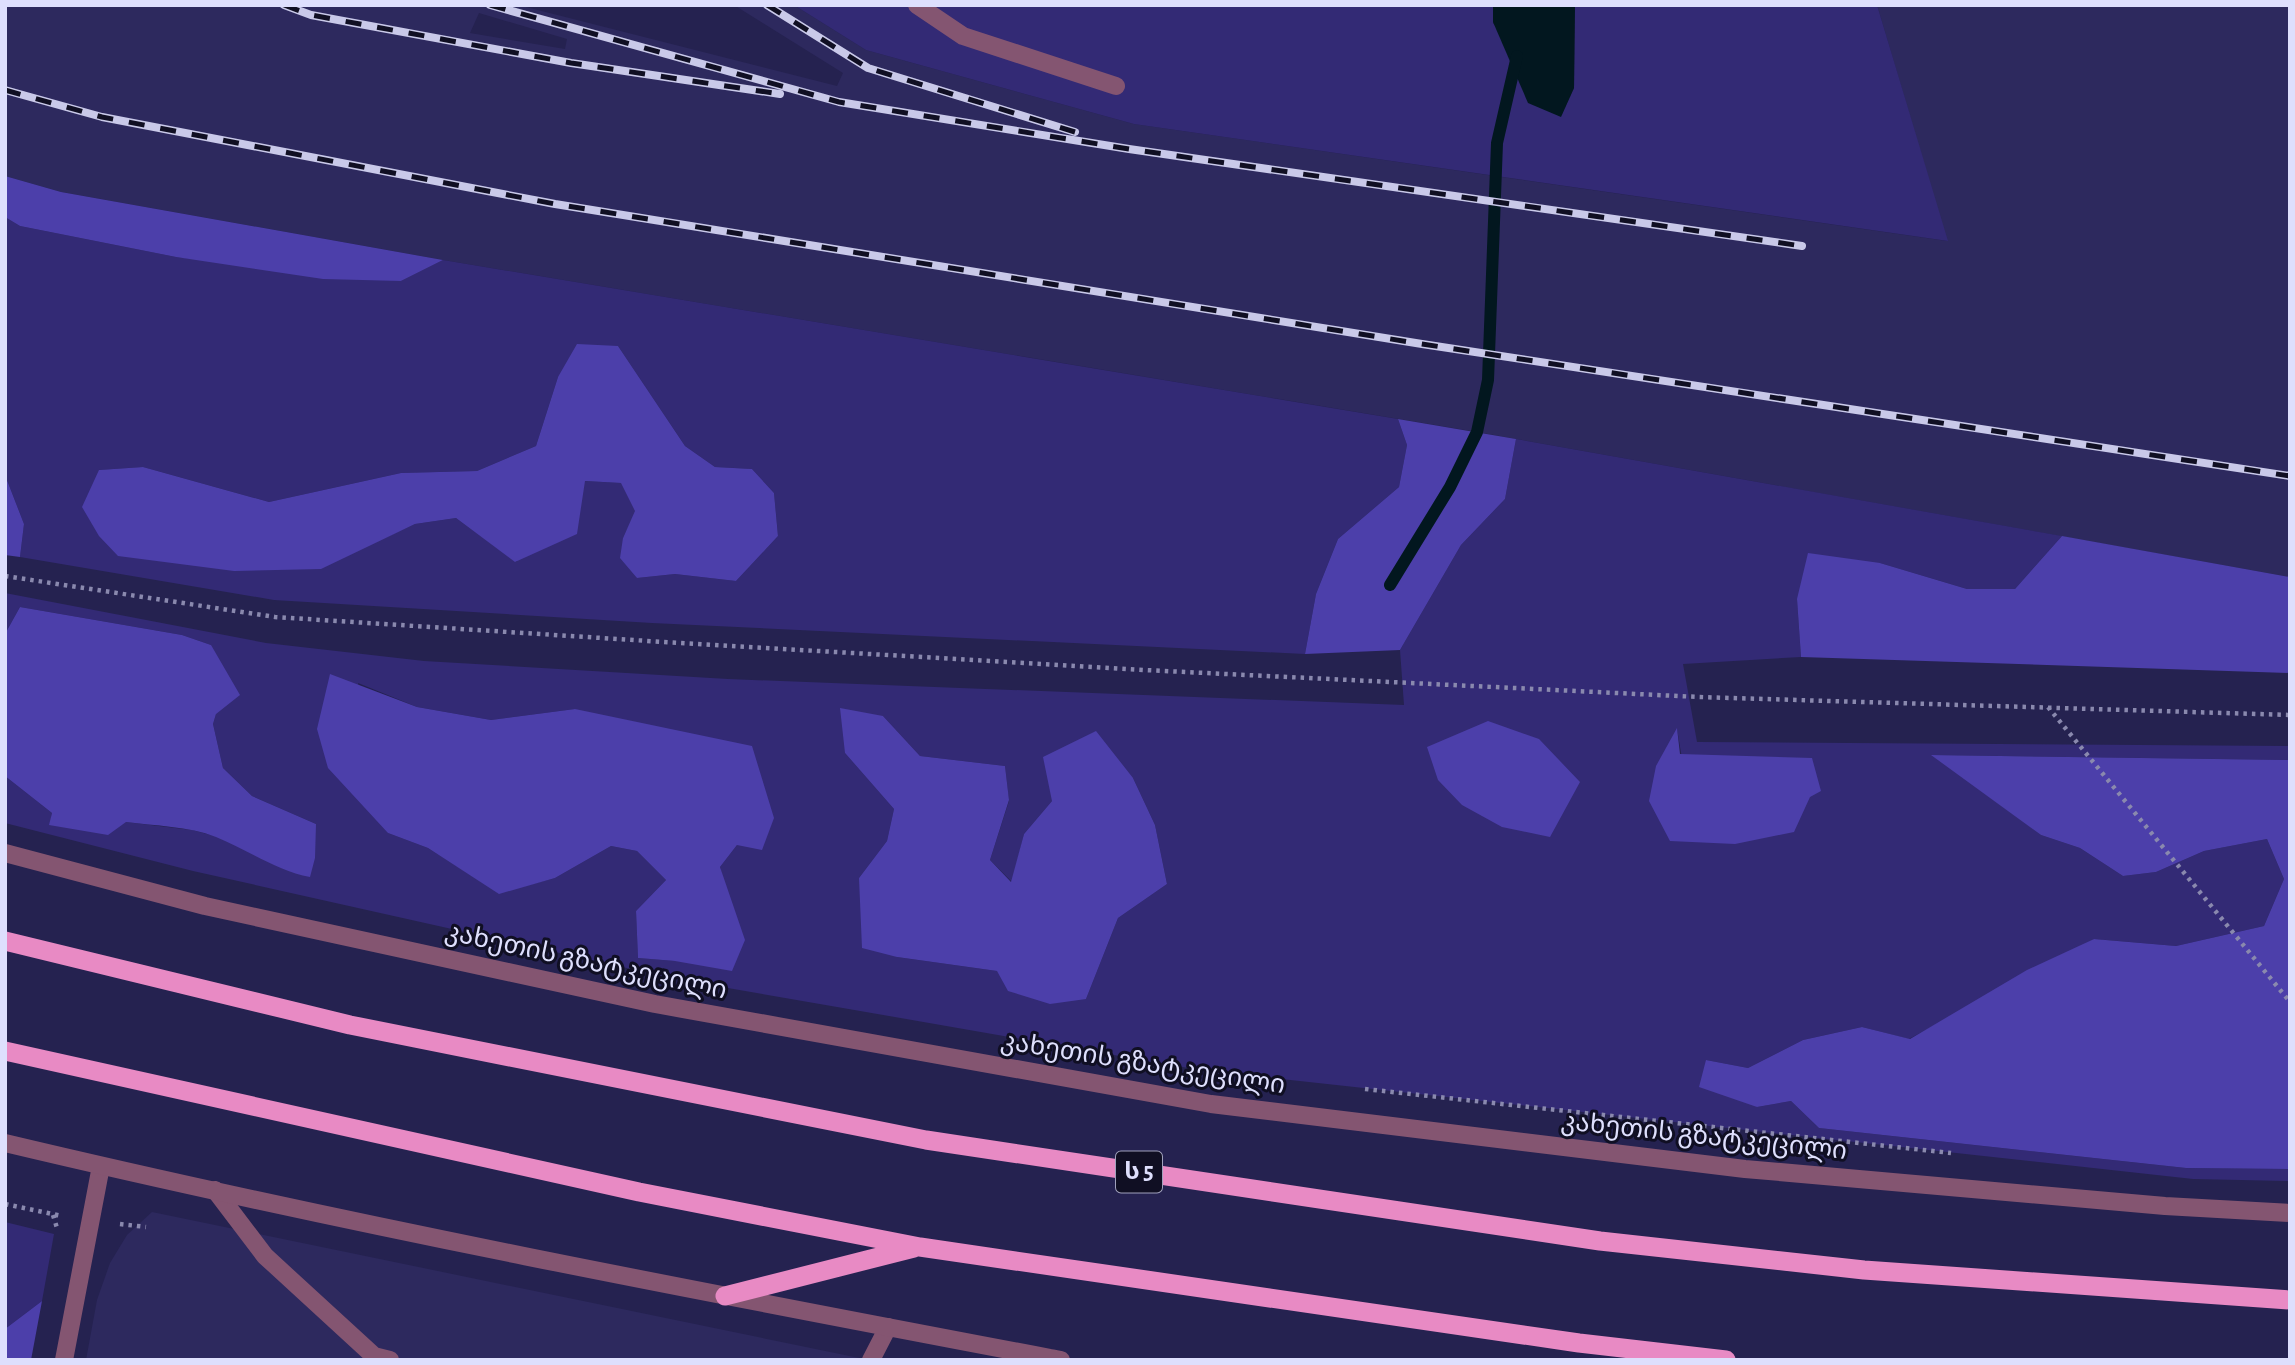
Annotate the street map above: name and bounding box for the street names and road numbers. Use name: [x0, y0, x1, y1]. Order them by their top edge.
street label: კახეთის გზატკეცილი: [442, 918, 729, 1006]
street label: კახეთის გზატკეცილი: [999, 1028, 1287, 1100]
street label: კახეთის გზატკეცილი: [1559, 1108, 1848, 1166]
road number: ს 5: [1116, 1152, 1162, 1192]

